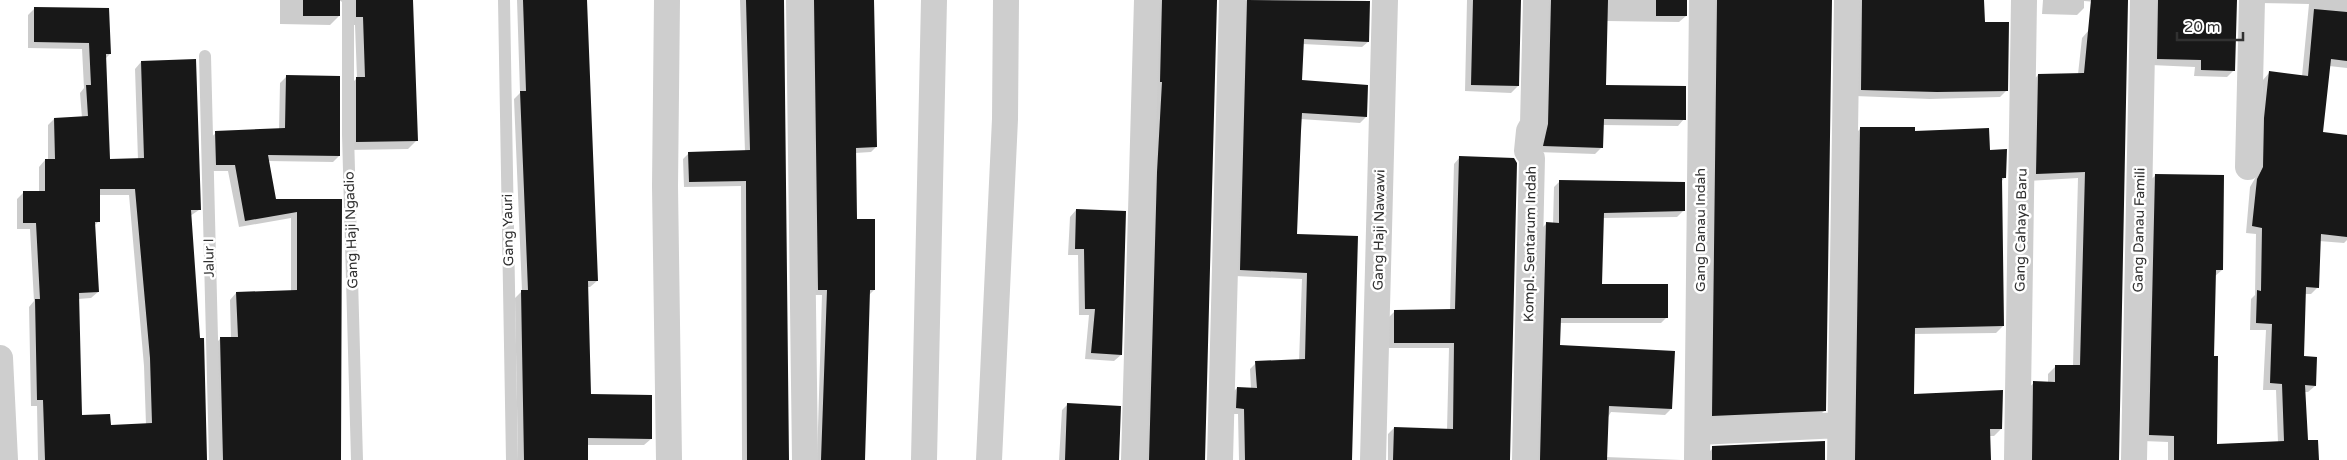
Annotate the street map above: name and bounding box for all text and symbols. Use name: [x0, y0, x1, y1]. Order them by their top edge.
scale bar: [2177, 10, 2243, 42]
text: 20 m: [2184, 18, 2221, 36]
street label: Kompl. Sentarum Indah: [1520, 166, 1540, 322]
street label: Gang Danau Famili: [2129, 167, 2149, 293]
street label: Gang Danau Indah: [1692, 168, 1709, 292]
street label: Gang Cahaya Baru: [2011, 168, 2031, 292]
street label: Gang Haji Nawawi: [1369, 169, 1389, 291]
street label: Gang Haji Ngadio: [340, 171, 362, 289]
street label: Gang Yauri: [499, 194, 517, 266]
street label: Jalur I: [200, 238, 218, 278]

